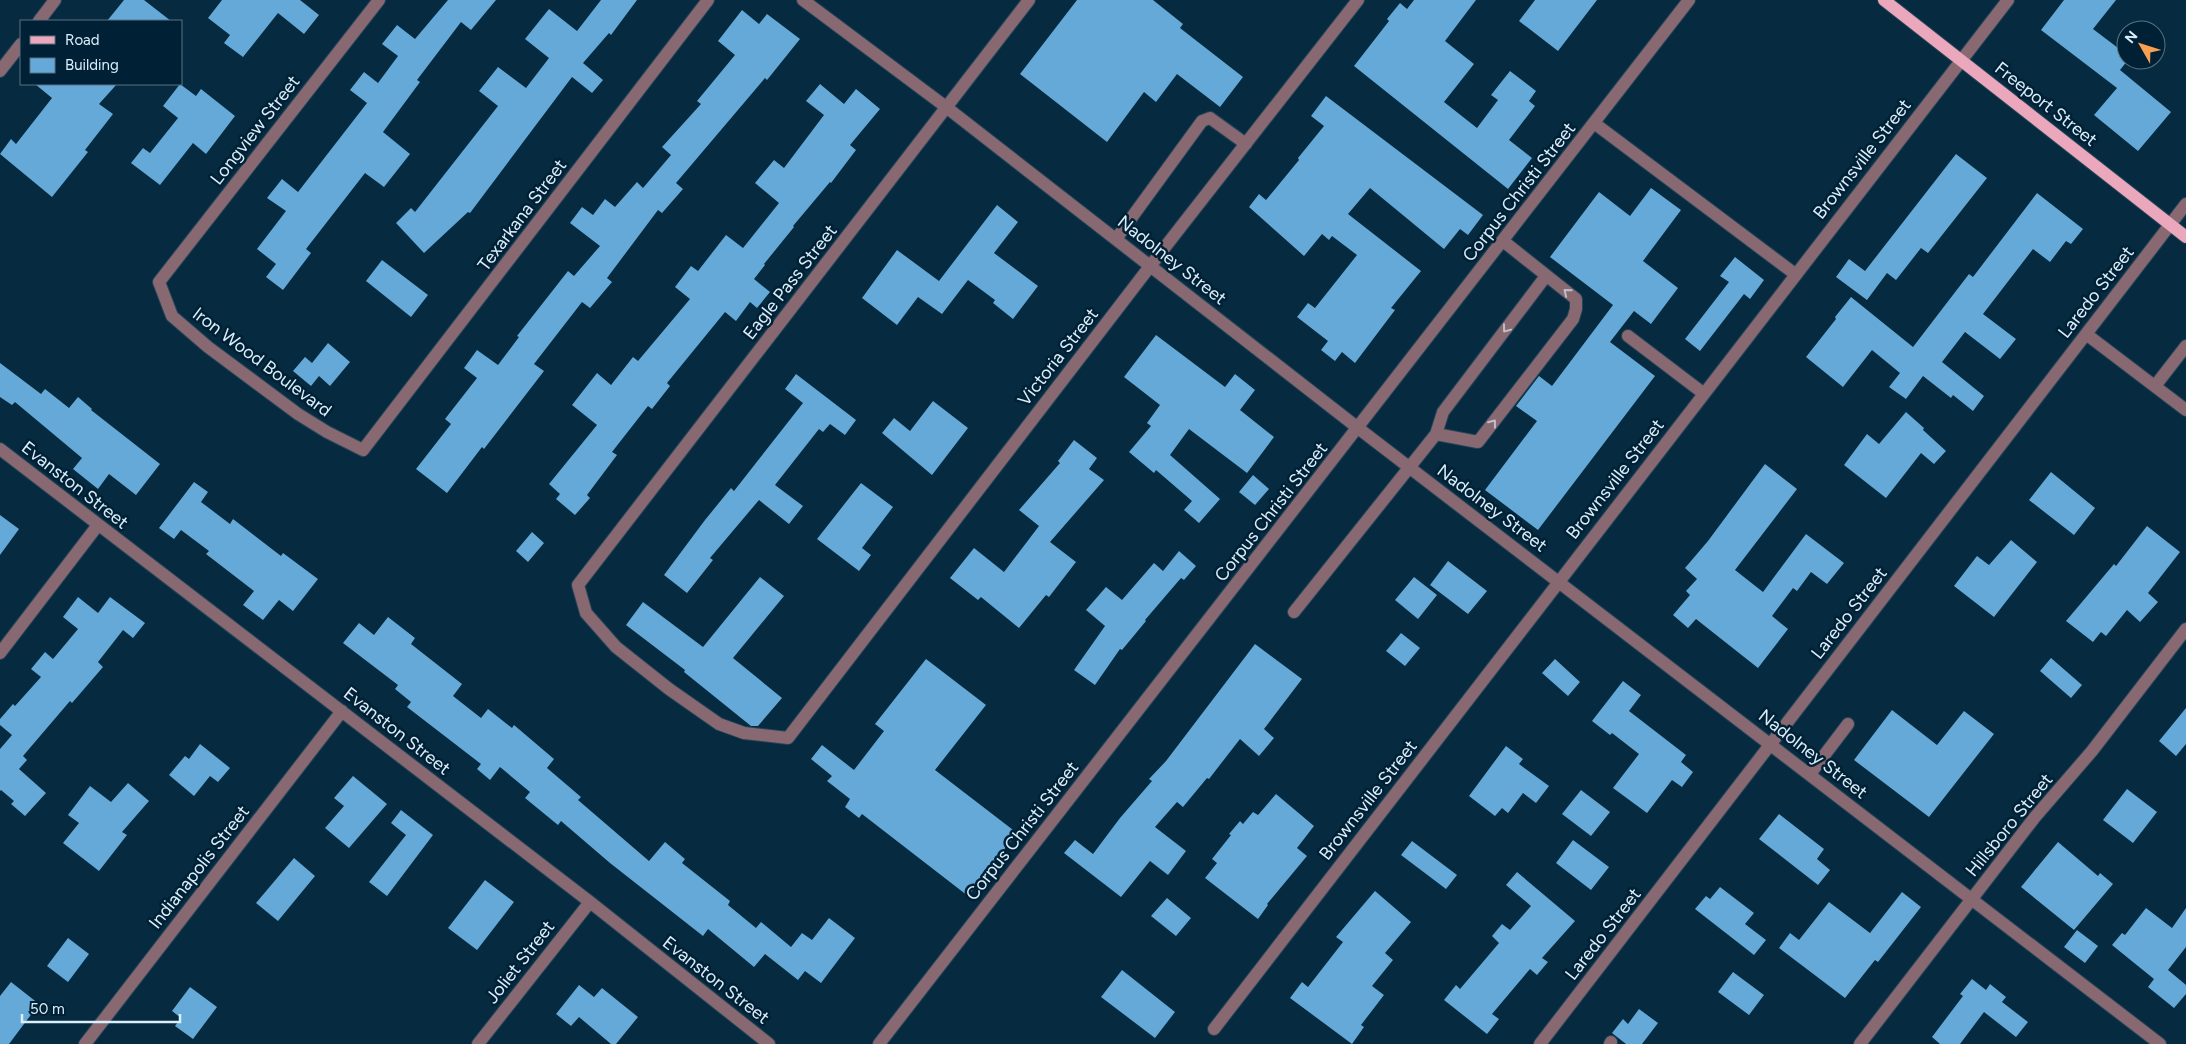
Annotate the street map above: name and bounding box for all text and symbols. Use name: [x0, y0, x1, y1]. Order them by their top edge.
legend: [20, 20, 182, 85]
north arrow: [2116, 20, 2166, 70]
text: N: [2121, 28, 2141, 47]
text: Road: [65, 31, 100, 49]
text: Building: [65, 56, 119, 74]
street label: Freeport Street: [1990, 57, 2102, 151]
street label: Longview Street: [206, 71, 305, 189]
street label: Brownsville Street: [1808, 95, 1916, 223]
street label: Corpus Christi Street: [1458, 118, 1580, 266]
street label: Texarkana Street: [473, 155, 571, 275]
street label: Nadolney Street: [1113, 211, 1231, 309]
street label: Eagle Pass Street: [738, 220, 842, 344]
street label: Laredo Street: [2053, 242, 2139, 342]
one-way arrow: [1564, 290, 1573, 298]
street label: Iron Wood Boulevard: [188, 303, 336, 421]
street label: Victoria Street: [1013, 304, 1103, 410]
one-way arrow: [1503, 323, 1512, 333]
street label: Brownsville Street: [1561, 415, 1669, 543]
one-way arrow: [1487, 420, 1495, 429]
street label: Evanston Street: [17, 436, 133, 534]
street label: Corpus Christi Street: [1210, 438, 1332, 586]
street label: Nadolney Street: [1433, 459, 1551, 557]
street label: Laredo Street: [1806, 563, 1892, 663]
street label: Evanston Street: [339, 682, 455, 780]
street label: Nadolney Street: [1754, 705, 1872, 803]
street label: Brownsville Street: [1314, 736, 1422, 864]
street label: Corpus Christi Street: [961, 757, 1083, 905]
street label: Hillsboro Street: [1961, 769, 2057, 881]
street label: Indianapolis Street: [144, 801, 254, 933]
street label: Laredo Street: [1560, 884, 1646, 984]
street label: Joliet Street: [481, 916, 559, 1008]
street label: Evanston Street: [658, 931, 774, 1029]
scale bar: [22, 992, 180, 1024]
text: 50 m: [30, 1000, 65, 1018]

